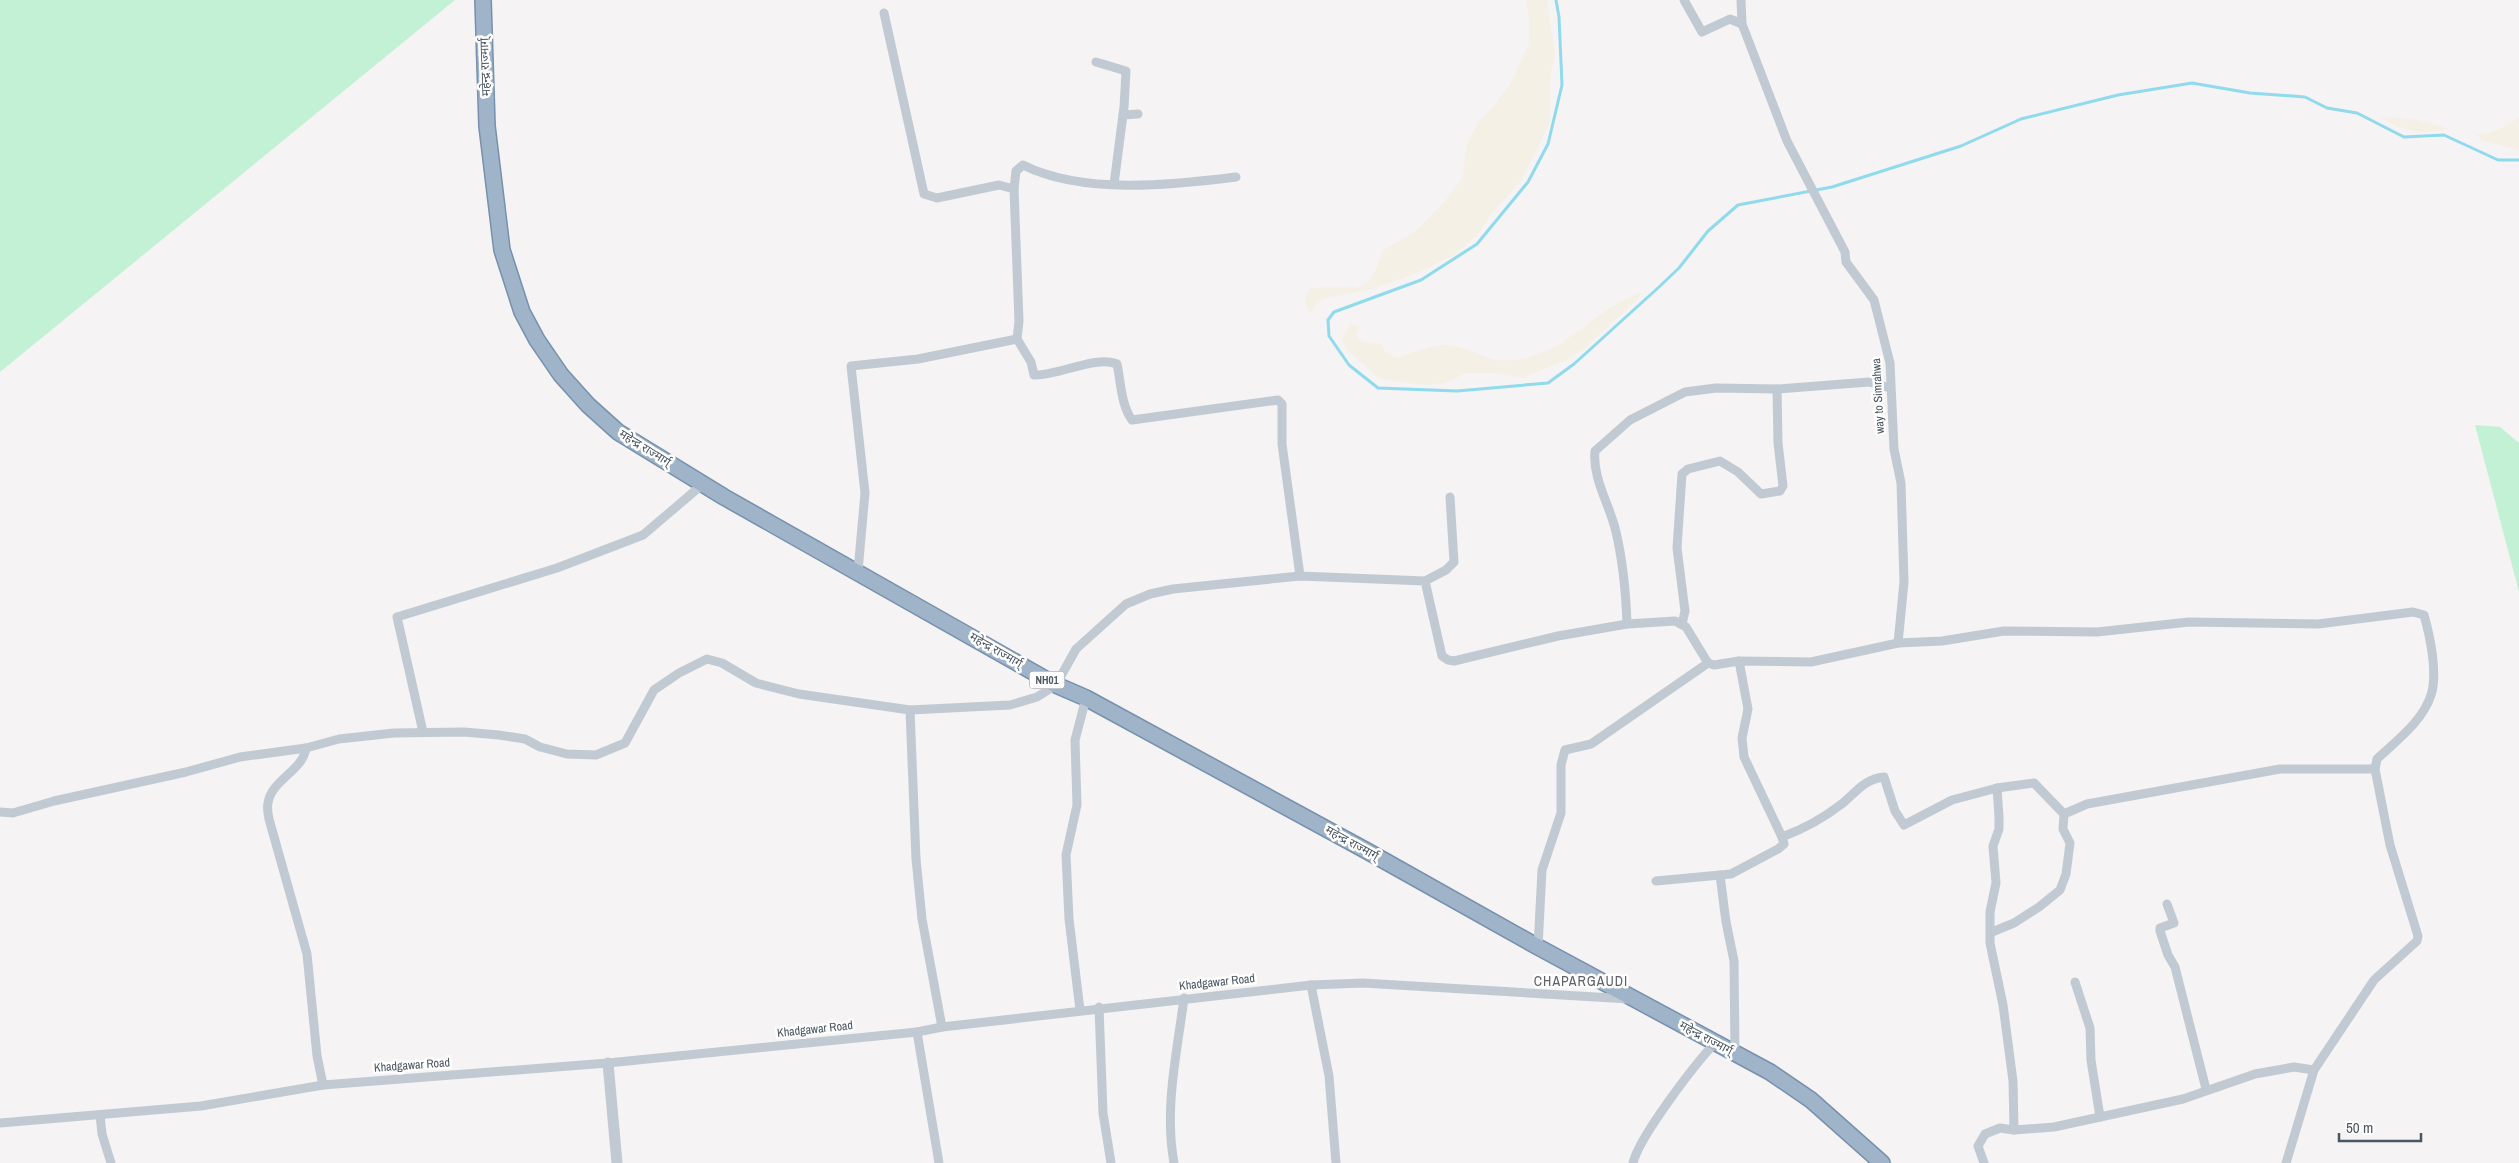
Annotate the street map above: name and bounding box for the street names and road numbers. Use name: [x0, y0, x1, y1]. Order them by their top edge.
street label: महेन्द्र राज्मार्ग्: [476, 36, 494, 96]
street label: way to Simrahwa: [1868, 357, 1888, 434]
street label: महेन्द्र राज्मार्ग्: [616, 426, 676, 471]
street label: महेन्द्र राज्मार्ग्: [967, 628, 1027, 672]
road number: NH01: [1030, 672, 1064, 688]
street label: महेन्द्र राज्मार्ग्: [1323, 822, 1383, 865]
street label: Khadgawar Road: [1178, 970, 1256, 994]
street label: Khadgawar Road: [776, 1017, 854, 1041]
street label: महेन्द्र राज्मार्ग्: [1677, 1017, 1737, 1060]
street label: Khadgawar Road: [374, 1054, 450, 1076]

